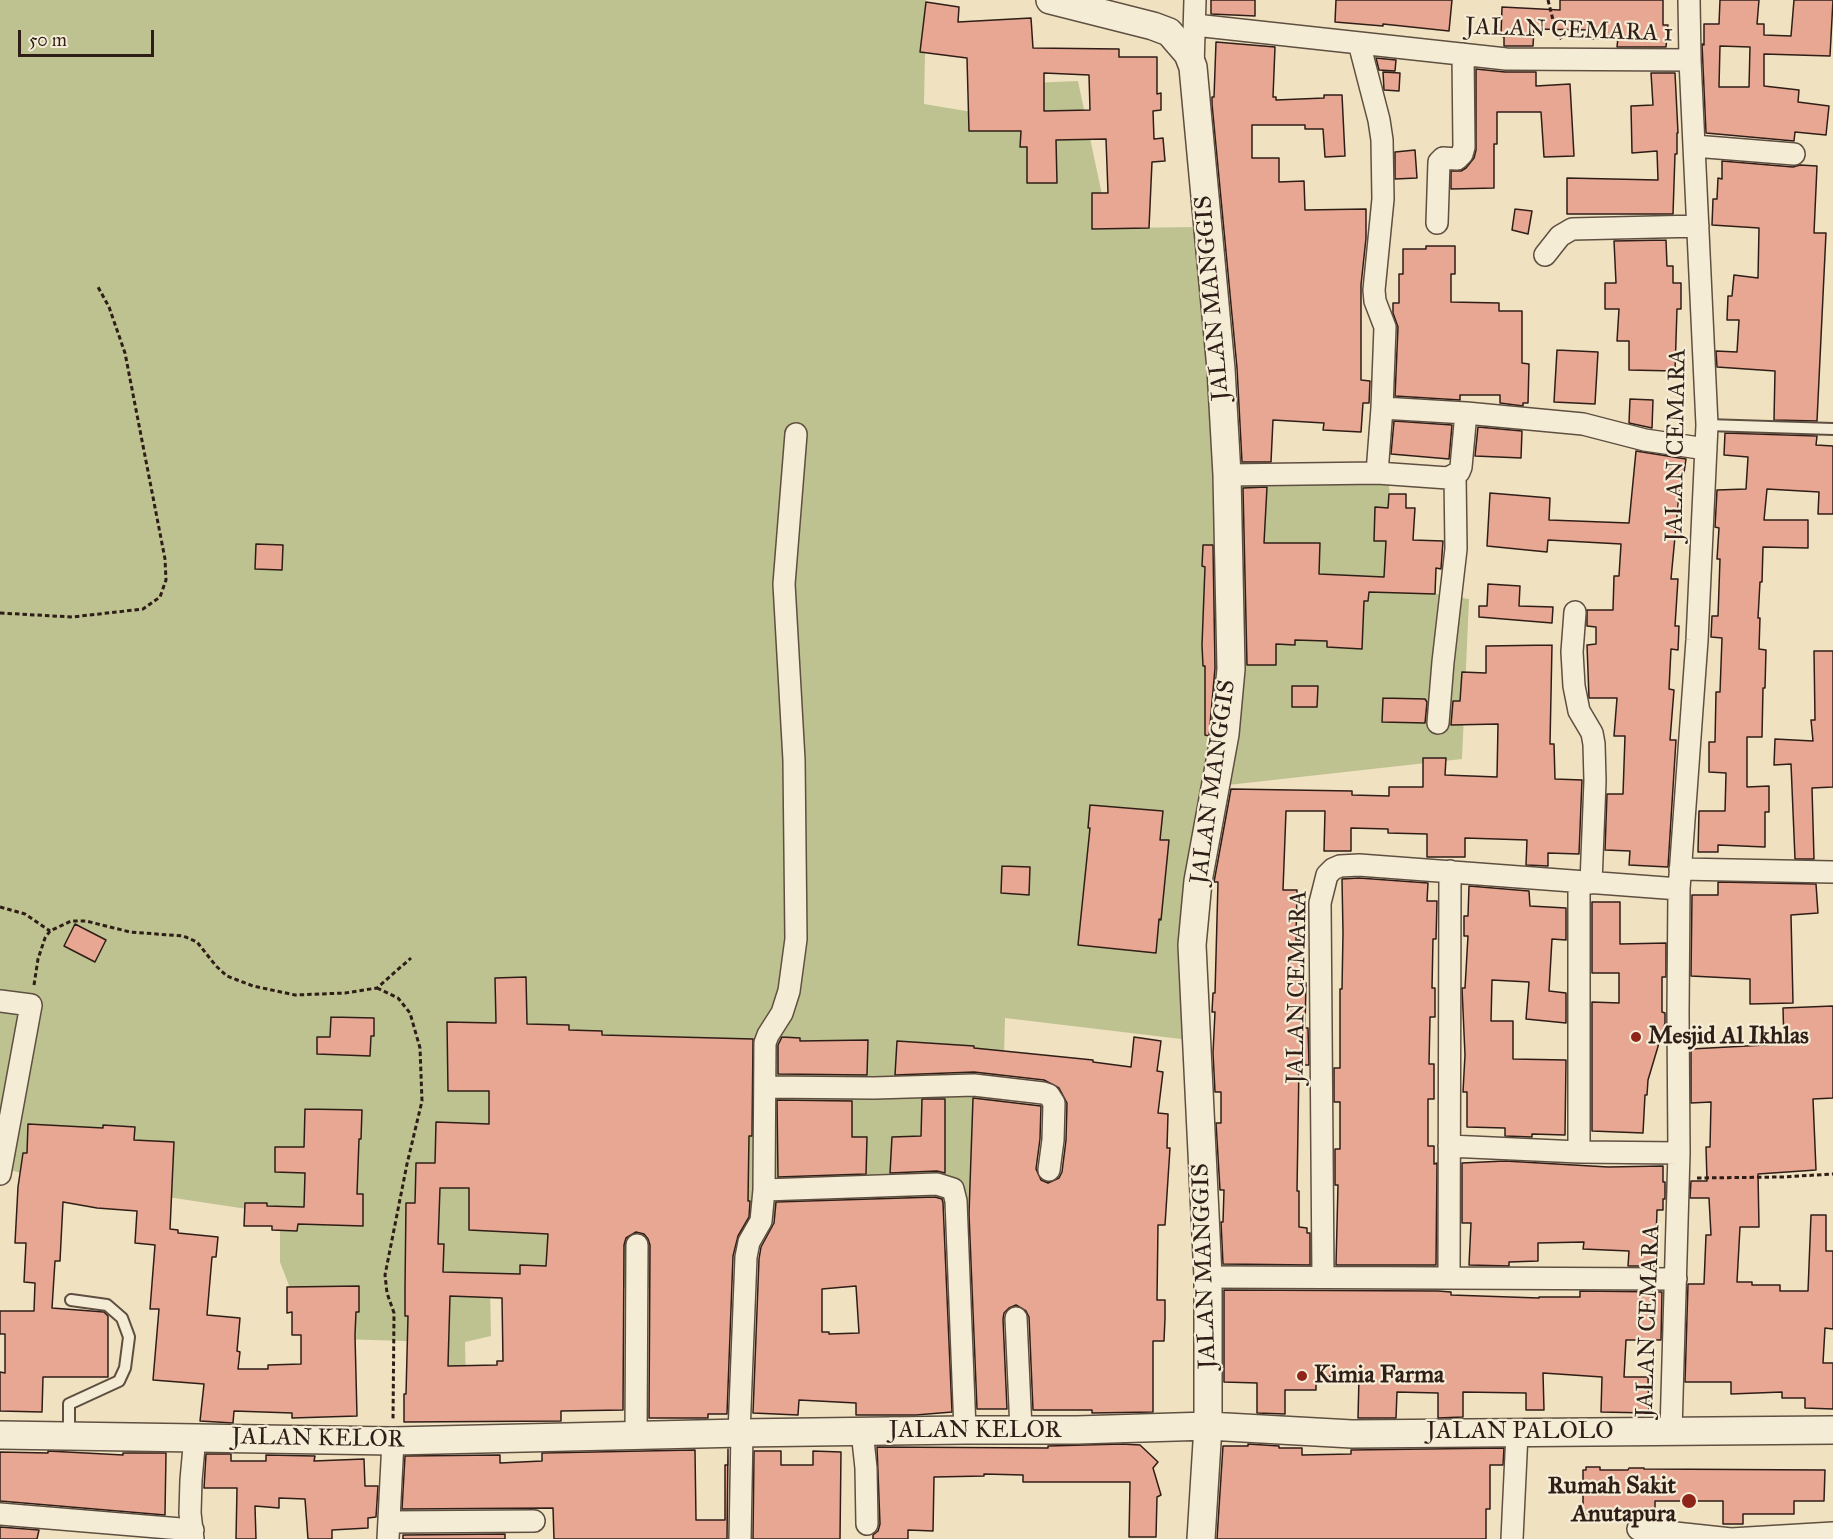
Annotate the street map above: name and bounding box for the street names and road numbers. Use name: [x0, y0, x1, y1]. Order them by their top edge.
street label: JALAN CEMARA 1: [1465, 13, 1673, 49]
street label: JALAN MANGGIS: [1190, 194, 1236, 402]
street label: JALAN CEMARA: [1661, 348, 1693, 542]
street label: JALAN MANGGIS: [1185, 678, 1243, 886]
street label: JALAN CEMARA: [1282, 890, 1314, 1084]
street label: JALAN MANGGIS: [1187, 1163, 1223, 1369]
street label: JALAN CEMARA: [1631, 1224, 1667, 1418]
street label: JALAN KELOR: [889, 1417, 1061, 1445]
street label: JALAN PALOLO: [1427, 1418, 1613, 1446]
street label: JALAN KELOR: [231, 1423, 405, 1455]

